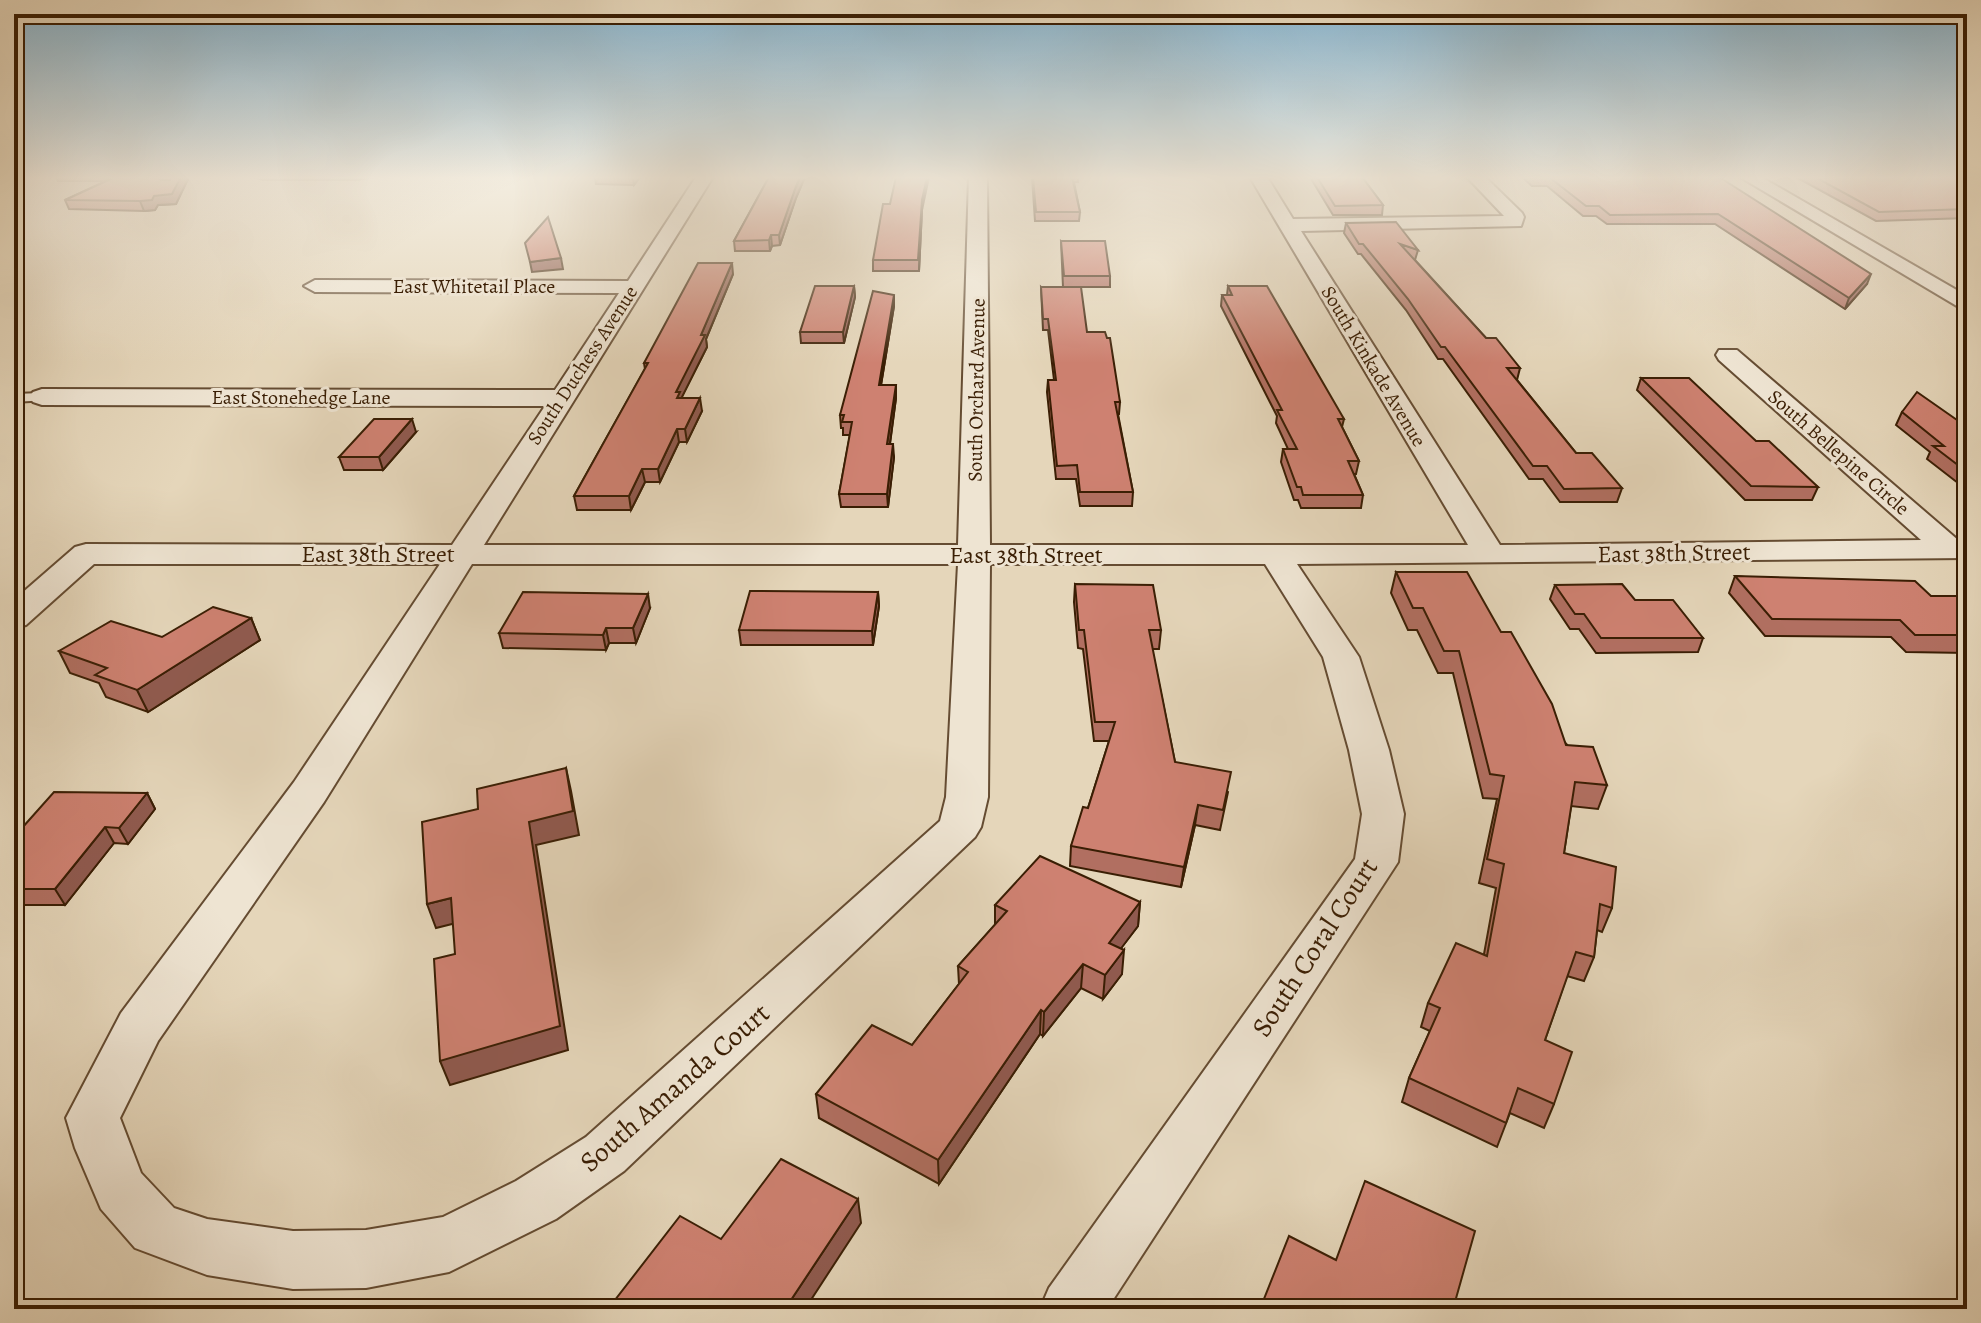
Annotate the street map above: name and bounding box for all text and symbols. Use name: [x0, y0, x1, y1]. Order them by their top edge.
street label: East Whitetail Place: [393, 273, 555, 300]
street label: South Duchess Avenue: [521, 280, 644, 450]
street label: South Kinkade Avenue: [1315, 281, 1432, 452]
street label: South Orchard Avenue: [961, 298, 992, 482]
street label: South Bellepine Circle: [1762, 383, 1915, 521]
street label: East Stonehedge Lane: [211, 384, 391, 411]
street label: East 38th Street: [1597, 536, 1751, 570]
street label: East 38th Street: [301, 538, 455, 570]
street label: East 38th Street: [949, 539, 1103, 571]
street label: South Coral Court: [1243, 851, 1387, 1044]
street label: South Amanda Court: [572, 995, 778, 1181]

